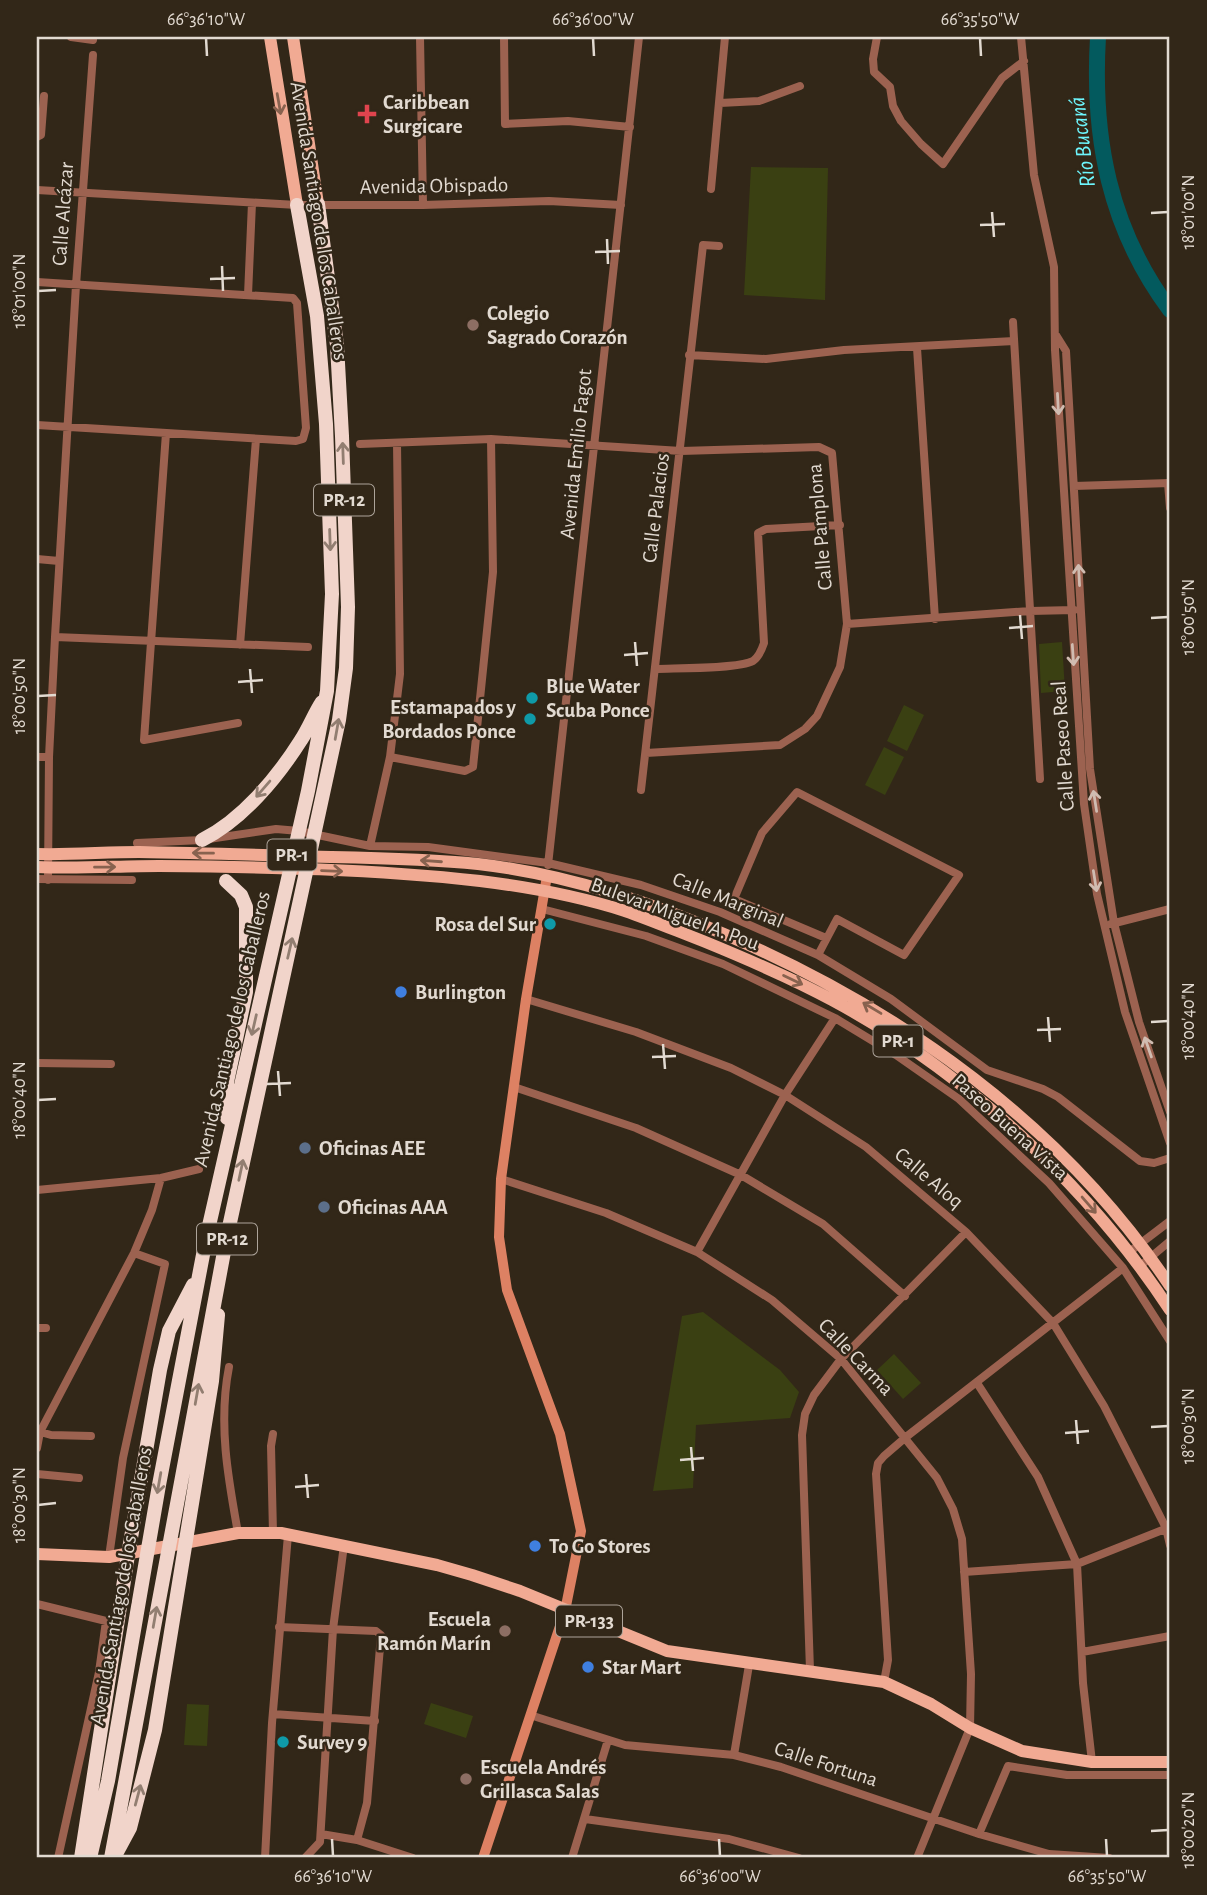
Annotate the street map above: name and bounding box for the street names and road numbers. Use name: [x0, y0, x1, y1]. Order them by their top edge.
street label: Avenida Santiago de los Caballeros: [287, 80, 351, 362]
street label: Calle Alcázar: [49, 161, 77, 267]
street label: Avenida Obispado: [360, 174, 508, 198]
street label: Avenida Emilio Fagot: [557, 367, 595, 540]
street label: Calle Palacios: [639, 452, 673, 564]
street label: Calle Pamplona: [804, 462, 836, 591]
road number: PR-12: [314, 485, 374, 516]
street label: Calle Paseo Real: [1048, 680, 1078, 812]
road number: PR-1: [268, 840, 316, 870]
street label: Calle Marginal: [669, 868, 787, 932]
street label: Bulevar Miguel A. Pou: [588, 874, 762, 954]
street label: Avenida Santiago de los Caballeros: [190, 889, 274, 1169]
road number: PR-1: [874, 1026, 922, 1056]
street label: Paseo Buena Vista: [948, 1070, 1072, 1185]
street label: Calle Aloq: [891, 1143, 967, 1213]
road number: PR-12: [197, 1224, 257, 1254]
street label: Calle Carma: [814, 1315, 898, 1400]
street label: Avenida Santiago de los Caballeros: [86, 1445, 156, 1727]
road number: PR-133: [556, 1606, 622, 1637]
street label: Calle Fortuna: [772, 1737, 880, 1791]

